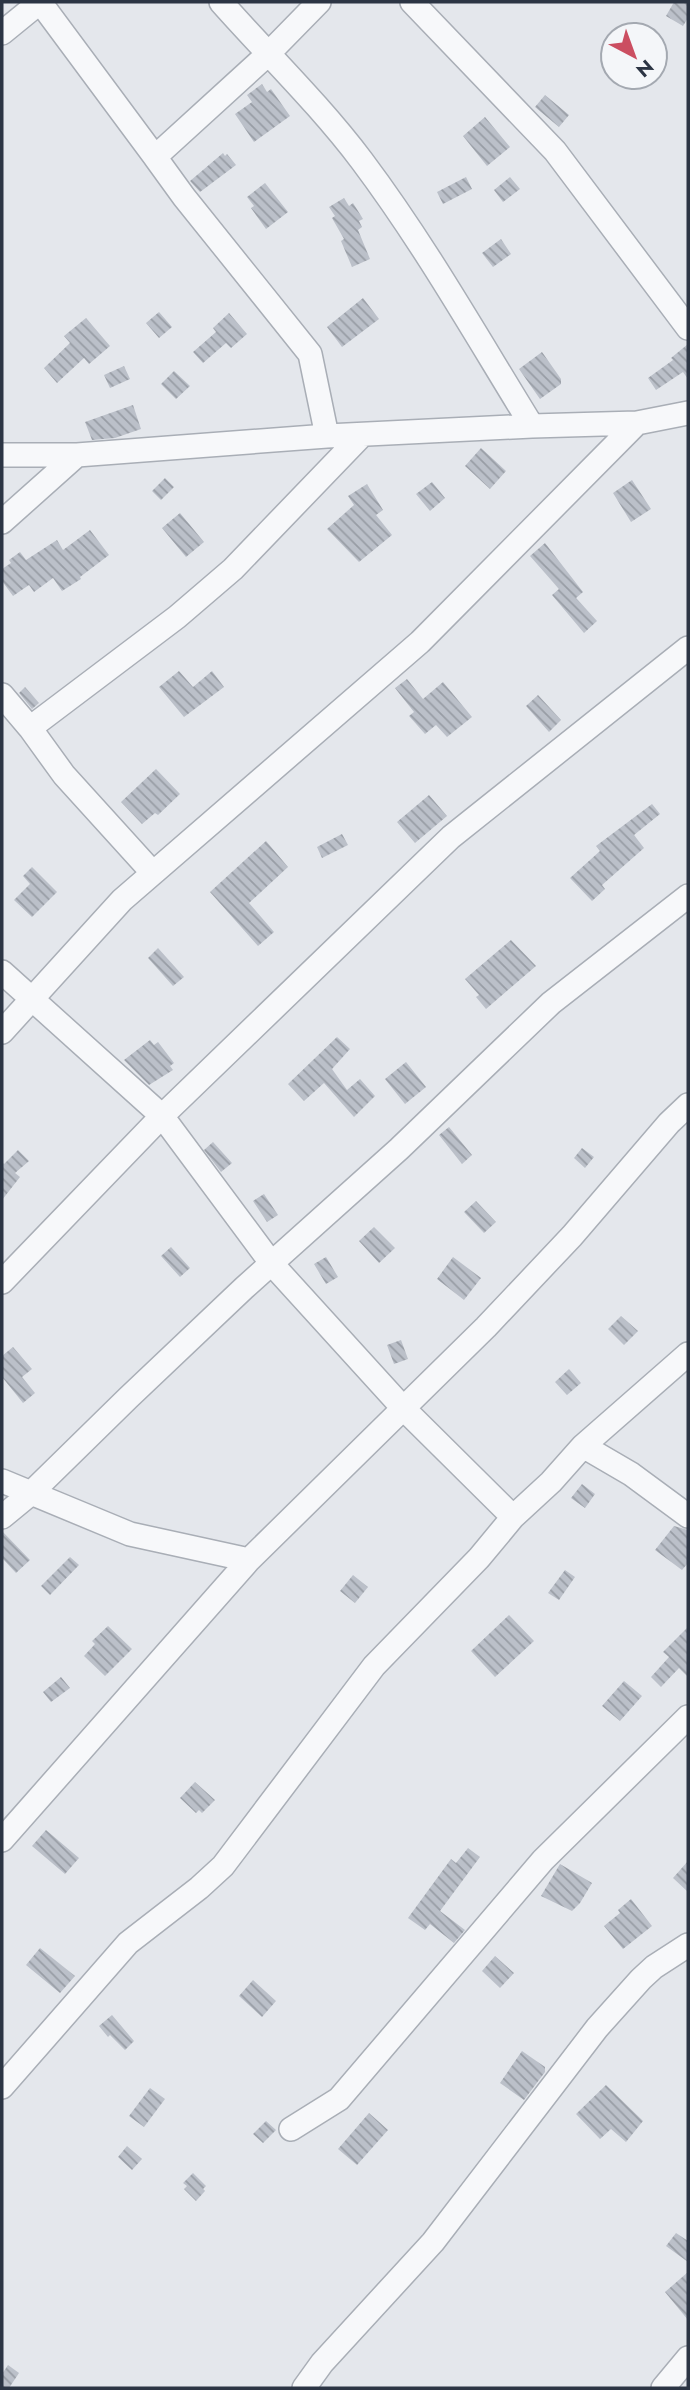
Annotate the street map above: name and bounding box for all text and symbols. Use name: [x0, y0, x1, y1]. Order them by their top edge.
north arrow: [599, 21, 669, 91]
text: N: [630, 53, 659, 84]

